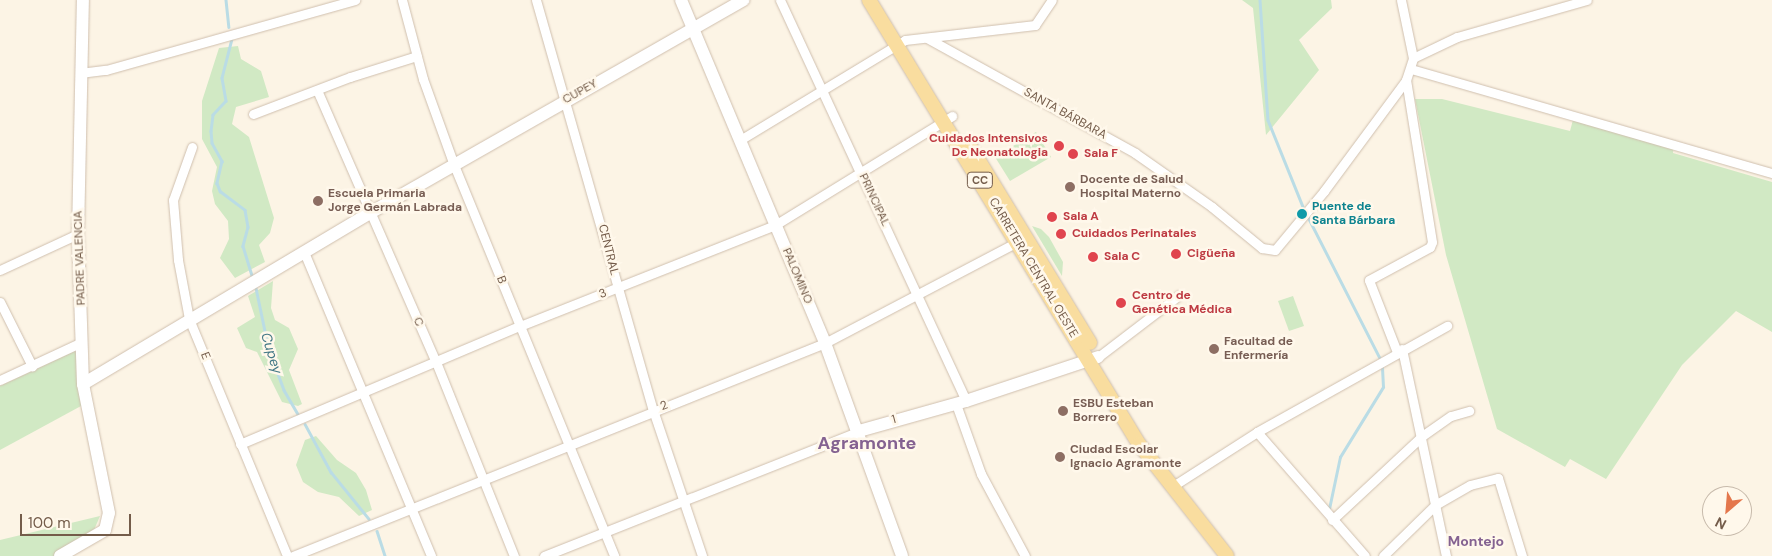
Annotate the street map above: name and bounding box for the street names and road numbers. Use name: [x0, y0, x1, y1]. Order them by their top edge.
street label: CUPEY: [560, 77, 600, 107]
street label: SANTA BÁRBARA: [1021, 85, 1109, 143]
street label: PRINCIPAL: [855, 171, 893, 229]
road number: CC: [966, 172, 994, 188]
street label: CARRETERA CENTRAL OESTE: [985, 195, 1081, 341]
street label: PADRE VALENCIA: [71, 210, 89, 306]
street label: CENTRAL: [595, 223, 621, 277]
street label: PALOMINO: [779, 246, 815, 306]
street label: B: [493, 274, 509, 286]
street label: 3: [597, 286, 609, 302]
street label: C: [410, 315, 426, 329]
street label: E: [197, 350, 213, 362]
street label: 2: [658, 398, 670, 414]
street label: 1: [890, 413, 898, 427]

